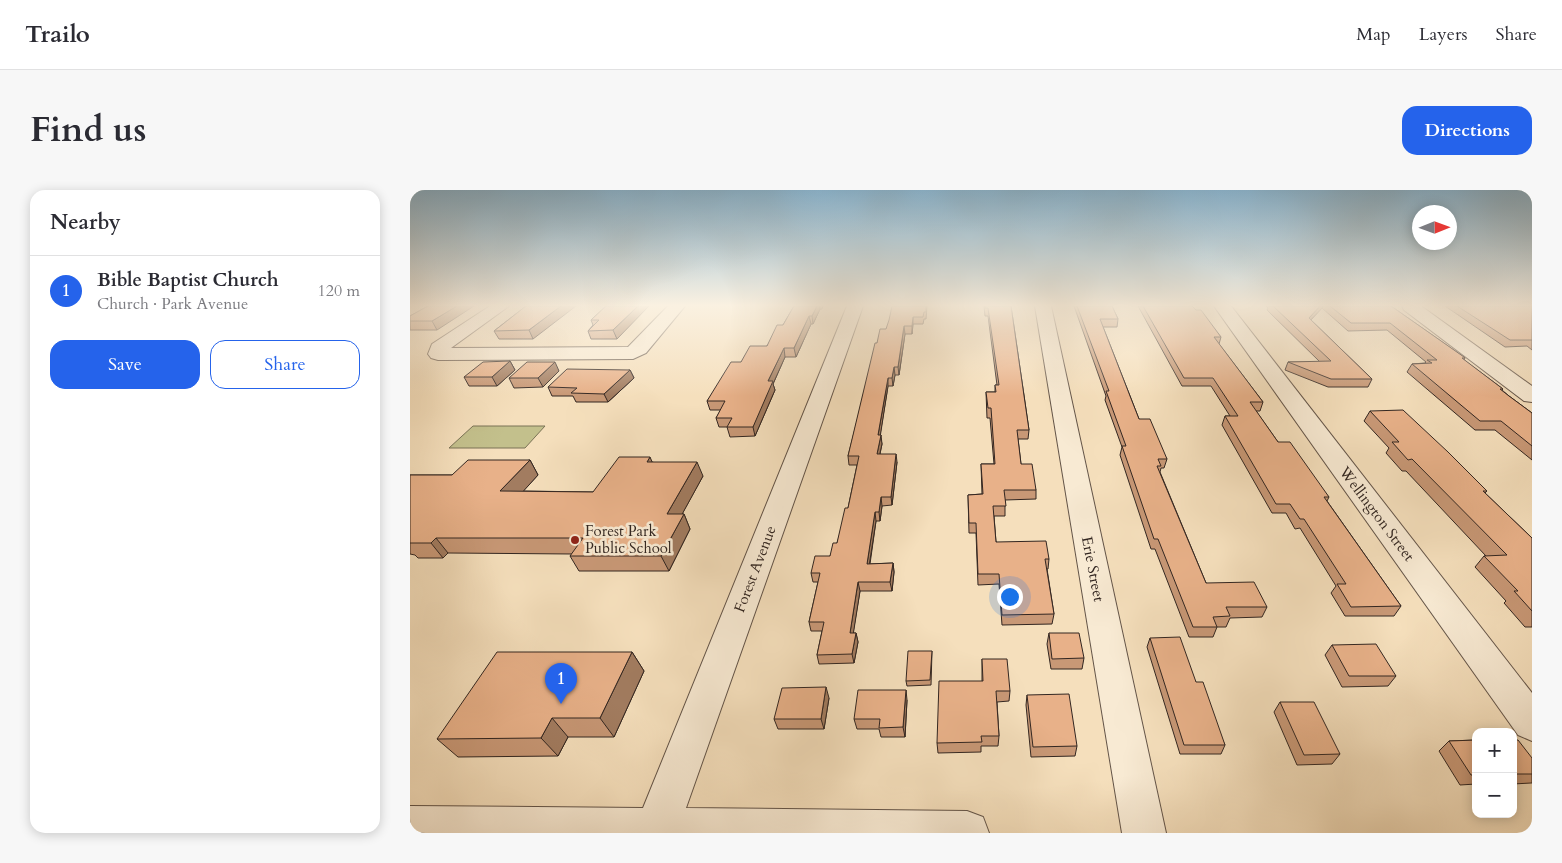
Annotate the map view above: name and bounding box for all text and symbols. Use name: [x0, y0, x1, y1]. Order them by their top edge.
text: Trailo: [25, 18, 90, 51]
text: Map: [1356, 22, 1391, 47]
text: Layers: [1419, 22, 1468, 47]
text: Share: [1496, 22, 1537, 47]
text: Find us: [30, 106, 146, 154]
button: Directions: [1402, 106, 1532, 155]
north arrow: [1412, 205, 1457, 250]
text: Nearby: [50, 208, 121, 237]
text: Bible Baptist Church: [97, 267, 279, 293]
text: 1: [62, 280, 70, 302]
text: 120 m: [318, 280, 360, 302]
text: Church · Park Avenue: [97, 293, 248, 315]
button: Save: [50, 340, 200, 389]
button: Share: [210, 340, 360, 389]
street label: Wellington Street: [1334, 462, 1419, 566]
place label: Forest Park Public School: [585, 521, 672, 558]
street label: Forest Avenue: [729, 523, 781, 615]
marker: Forest Park Public School: [569, 534, 581, 546]
street label: Erie Street: [1077, 535, 1109, 603]
your location: [997, 584, 1023, 610]
pin: 1: [545, 663, 577, 704]
map controls: [1472, 728, 1517, 818]
button: +: [1472, 728, 1517, 773]
button: −: [1472, 773, 1517, 818]

